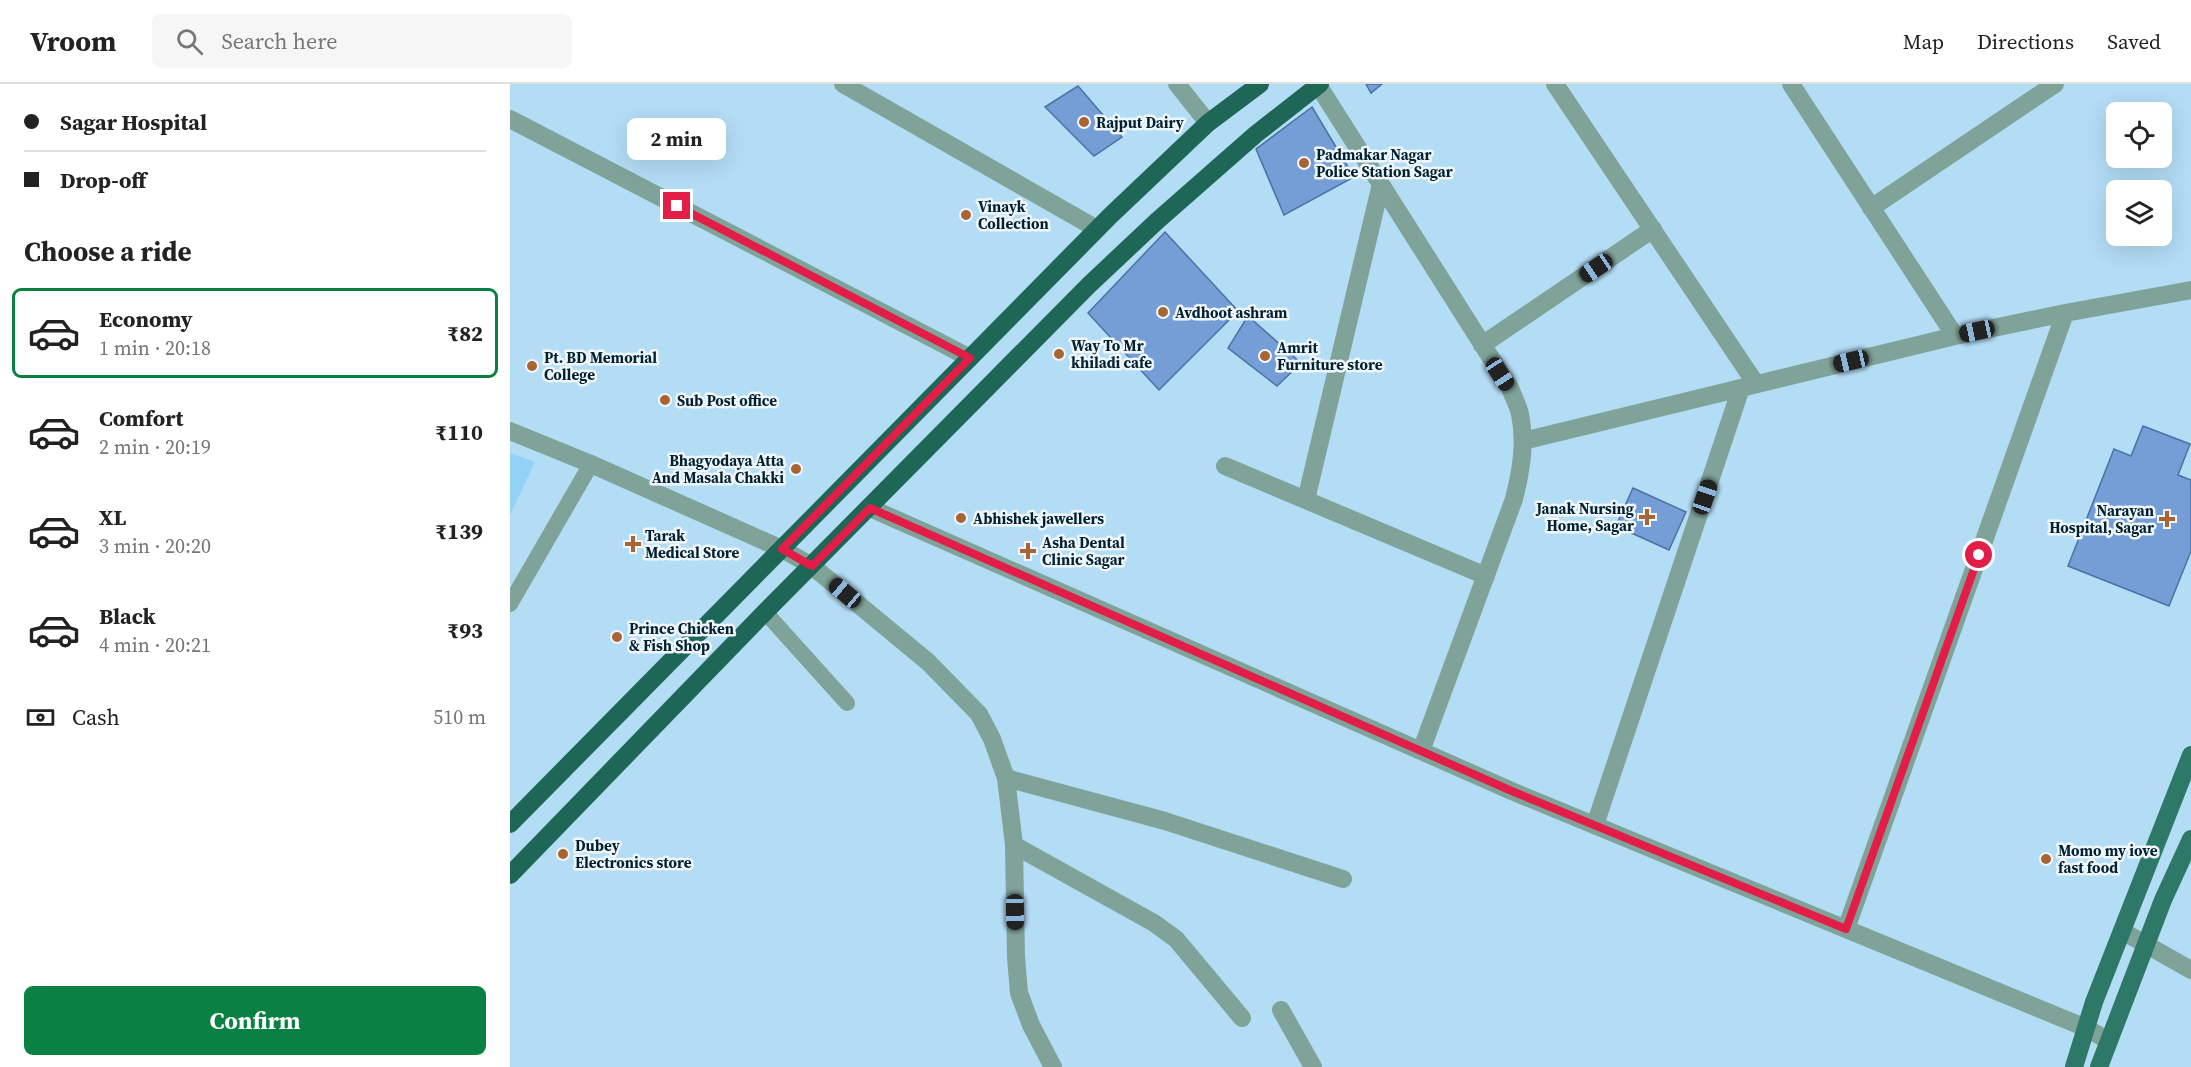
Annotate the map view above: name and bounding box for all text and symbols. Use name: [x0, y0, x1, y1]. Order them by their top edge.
search box: [152, 14, 572, 68]
text: Vroom: [30, 22, 116, 60]
icon: search: [173, 25, 206, 58]
text: Search here: [221, 26, 337, 56]
text: Map: [1903, 27, 1944, 56]
text: Directions: [1977, 27, 2074, 56]
text: Saved: [2107, 27, 2161, 56]
map controls: [2106, 102, 2172, 246]
button: locate: [2106, 102, 2172, 168]
text: Sagar Hospital: [60, 107, 207, 137]
place label: Rajput Dairy: [1096, 112, 1184, 133]
marker: Rajput Dairy: [1077, 115, 1091, 129]
callout: 2 min: [628, 119, 726, 161]
text: 2 min: [651, 125, 702, 153]
place label: Padmakar Nagar Police Station Sagar: [1316, 144, 1453, 182]
marker: Padmakar Nagar Police Station Sagar: [1297, 156, 1311, 170]
text: Drop-off: [60, 165, 146, 195]
button: layers: [2106, 180, 2172, 246]
route end: [663, 192, 690, 219]
place label: Vinayk Collection: [978, 196, 1049, 234]
marker: Vinayk Collection: [959, 208, 973, 222]
text: Choose a ride: [24, 233, 192, 270]
car: [1576, 250, 1616, 286]
place label: Avdhoot ashram: [1175, 302, 1288, 323]
text: Economy: [99, 304, 193, 334]
marker: Avdhoot ashram: [1156, 305, 1170, 319]
icon: car: [27, 306, 81, 360]
text: ₹82: [447, 318, 483, 348]
car: [1958, 318, 1996, 344]
text: 1 min · 20:18: [99, 334, 211, 362]
place label: Way To Mr khiladi cafe: [1071, 335, 1152, 373]
place label: Amrit Furniture store: [1277, 337, 1383, 375]
place label: Pt. BD Memorial College: [544, 347, 657, 385]
marker: Way To Mr khiladi cafe: [1052, 347, 1066, 361]
car: [1831, 348, 1871, 374]
marker: Amrit Furniture store: [1258, 349, 1272, 363]
car: [1483, 354, 1517, 394]
marker: Pt. BD Memorial College: [525, 359, 539, 373]
place label: Sub Post office: [677, 390, 777, 411]
marker: Sub Post office: [658, 393, 672, 407]
text: Comfort: [99, 403, 183, 433]
icon: car: [27, 405, 81, 459]
text: ₹110: [435, 417, 483, 447]
text: 2 min · 20:19: [99, 433, 211, 461]
place label: Bhagyodaya Atta And Masala Chakki: [652, 450, 785, 488]
marker: Bhagyodaya Atta And Masala Chakki: [789, 462, 803, 476]
car: [1691, 477, 1719, 517]
place label: Janak Nursing Home, Sagar: [1535, 498, 1634, 536]
place label: Narayan Hospital, Sagar: [2049, 500, 2154, 538]
text: XL: [99, 502, 126, 532]
icon: car: [27, 504, 81, 558]
place label: Abhishek jawellers: [973, 508, 1104, 529]
marker: Janak Nursing Home, Sagar: [1638, 508, 1656, 526]
marker: Narayan Hospital, Sagar: [2158, 510, 2176, 528]
marker: Abhishek jawellers: [954, 511, 968, 525]
text: ₹139: [435, 516, 483, 546]
place label: Tarak Medical Store: [645, 525, 740, 563]
text: 3 min · 20:20: [99, 532, 211, 560]
place label: Asha Dental Clinic Sagar: [1042, 532, 1125, 570]
marker: Tarak Medical Store: [626, 537, 640, 551]
route start: [1965, 541, 1992, 568]
marker: Asha Dental Clinic Sagar: [1019, 542, 1037, 560]
car: [825, 575, 865, 611]
text: Black: [99, 601, 156, 631]
icon: car: [27, 603, 81, 657]
text: ₹93: [447, 615, 483, 645]
place label: Prince Chicken & Fish Shop: [629, 618, 734, 656]
marker: Prince Chicken & Fish Shop: [610, 630, 624, 644]
text: 4 min · 20:21: [99, 631, 211, 659]
icon: cash: [24, 701, 57, 734]
text: Cash: [72, 702, 120, 732]
text: 510 m: [433, 703, 486, 731]
place label: Dubey Electronics store: [575, 835, 692, 873]
place label: Momo my iove fast food: [2058, 840, 2158, 878]
marker: Dubey Electronics store: [556, 847, 570, 861]
marker: Momo my iove fast food: [2039, 852, 2053, 866]
car: [1006, 894, 1024, 930]
button: Confirm: [24, 986, 486, 1055]

